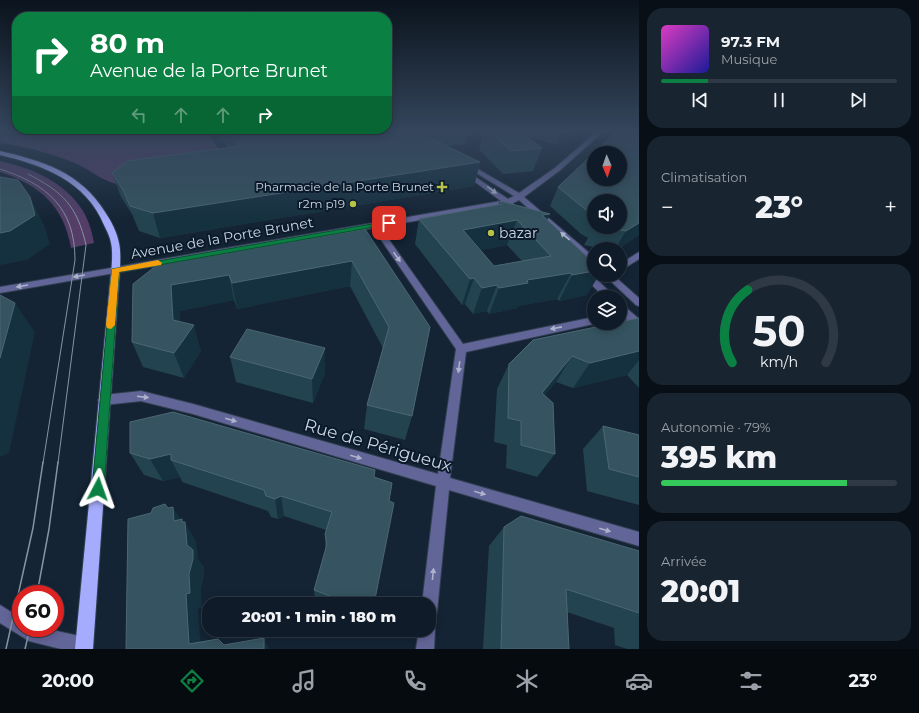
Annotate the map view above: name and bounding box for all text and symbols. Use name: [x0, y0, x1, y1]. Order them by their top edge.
text: 80 m: [90, 26, 165, 60]
icon: right: [24, 28, 76, 80]
text: 97.3 FM: [721, 32, 780, 51]
text: Musique: [721, 51, 777, 67]
text: Avenue de la Porte Brunet: [90, 60, 328, 82]
icon: previous: [689, 89, 711, 111]
icon: pause: [768, 89, 790, 111]
icon: next: [847, 89, 869, 111]
icon: left: [128, 104, 150, 126]
icon: ahead: [170, 104, 192, 126]
icon: ahead: [212, 104, 234, 126]
icon: right: [254, 104, 276, 126]
north arrow: [587, 146, 627, 186]
map controls: [587, 146, 627, 330]
text: Climatisation: [661, 169, 747, 185]
place label: Pharmacie de la Porte Brunet: [255, 179, 434, 194]
marker: Pharmacie de la Porte Brunet: [437, 182, 447, 192]
one-way arrow: [487, 186, 497, 194]
text: 23°: [755, 189, 803, 226]
button: sound: [587, 194, 627, 234]
text: −: [661, 194, 674, 221]
text: +: [884, 194, 897, 221]
place label: r2m p19: [298, 196, 345, 211]
marker: r2m p19: [348, 199, 358, 209]
pin: [372, 206, 406, 240]
icon: arrive: [378, 212, 400, 234]
street label: Avenue de la Porte Brunet: [129, 213, 315, 263]
place label: bazar: [499, 224, 538, 242]
marker: bazar: [486, 228, 496, 238]
one-way arrow: [559, 232, 570, 241]
button: search: [587, 242, 627, 282]
one-way arrow: [393, 252, 401, 262]
one-way arrow: [73, 273, 85, 279]
one-way arrow: [16, 283, 28, 289]
button: layers: [587, 290, 627, 330]
text: 50: [753, 305, 805, 355]
one-way arrow: [550, 326, 562, 332]
text: km/h: [760, 352, 798, 370]
one-way arrow: [456, 361, 462, 373]
one-way arrow: [137, 394, 149, 400]
street label: Rue de Périgueux: [302, 414, 454, 476]
one-way arrow: [225, 417, 237, 423]
text: Autonomie · 79%: [661, 419, 771, 435]
text: 395 km: [661, 439, 777, 476]
one-way arrow: [350, 454, 362, 460]
position arrow: [77, 468, 119, 510]
one-way arrow: [475, 490, 487, 496]
one-way arrow: [599, 527, 612, 533]
text: Arrivée: [661, 553, 707, 569]
one-way arrow: [430, 568, 436, 580]
text: 20:01: [661, 573, 741, 610]
speed limit sign: 60: [12, 585, 64, 637]
text: 20:01 · 1 min · 180 m: [242, 607, 396, 626]
icon: directions: [178, 667, 206, 695]
icon: music: [290, 667, 318, 695]
icon: phone: [401, 667, 429, 695]
icon: climate: [513, 667, 541, 695]
icon: car: [625, 667, 653, 695]
icon: filters: [737, 667, 765, 695]
text: 20:00: [42, 670, 94, 692]
text: 23°: [848, 670, 877, 692]

